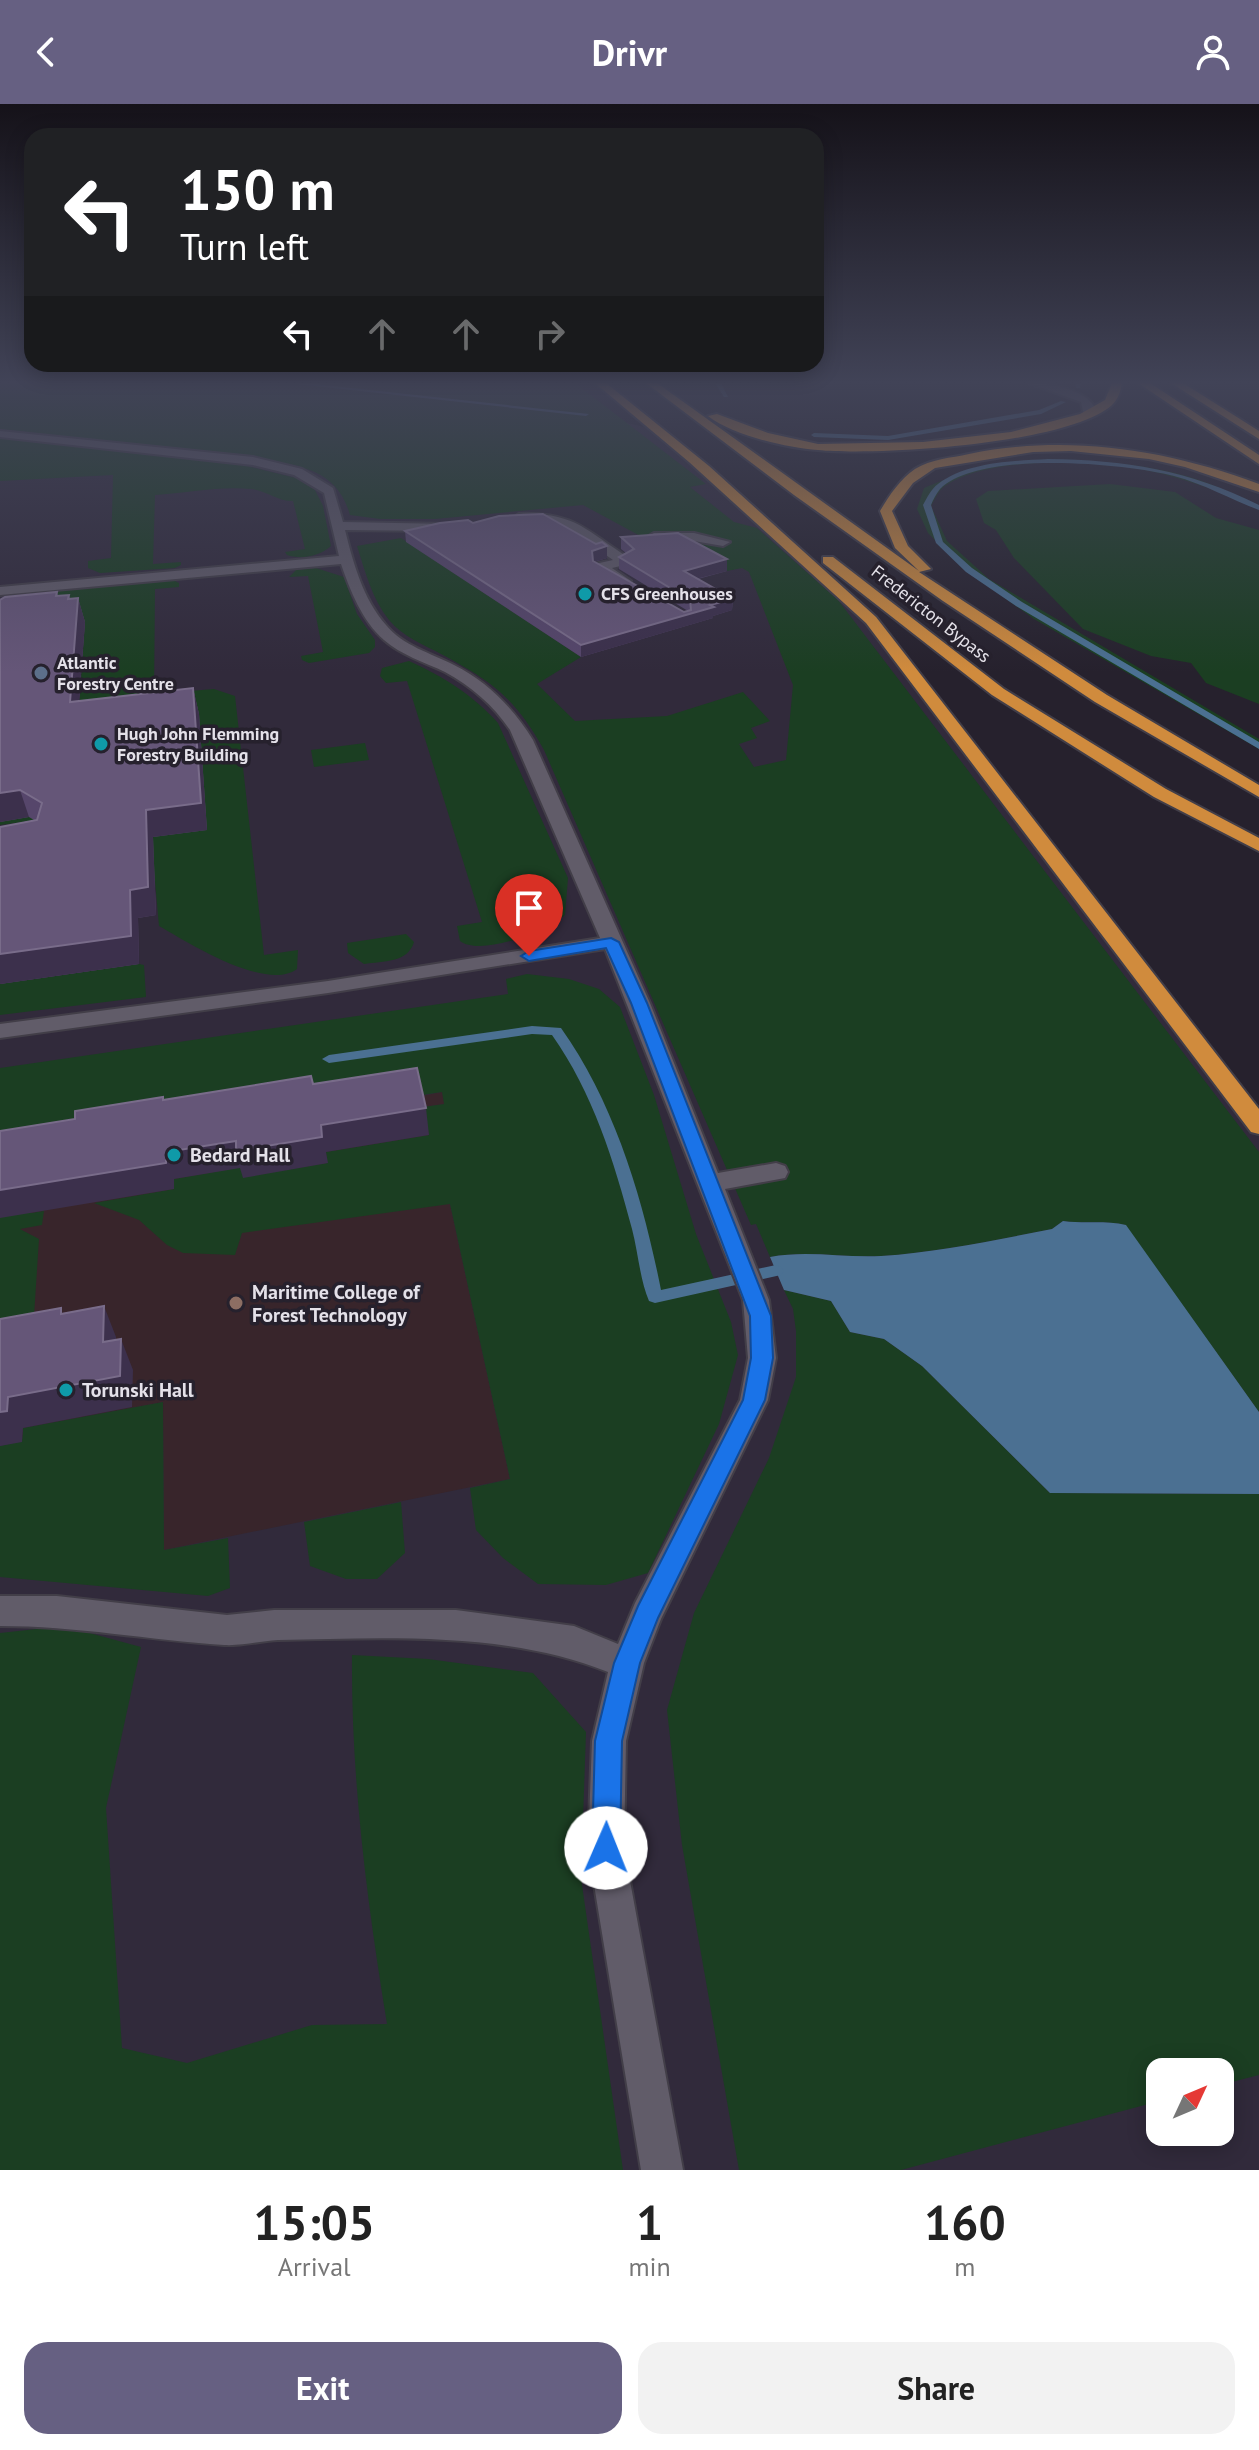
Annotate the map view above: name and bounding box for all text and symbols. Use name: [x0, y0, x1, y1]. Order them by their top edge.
text: Drivr: [592, 29, 667, 76]
icon: back: [24, 30, 68, 74]
icon: person: [1191, 30, 1235, 74]
text: 150 m: [180, 153, 335, 225]
icon: left: [48, 160, 152, 264]
text: Turn left: [180, 223, 309, 270]
icon: left: [276, 312, 320, 356]
icon: ahead: [360, 312, 404, 356]
icon: ahead: [444, 312, 488, 356]
icon: right: [528, 312, 572, 356]
street label: Fredericton Bypass: [867, 560, 996, 667]
place label: CFS Greenhouses: [601, 582, 733, 605]
marker: CFS Greenhouses: [576, 585, 594, 603]
place label: Atlantic Forestry Centre: [57, 651, 174, 695]
marker: Atlantic Forestry Centre: [32, 664, 50, 682]
place label: Hugh John Flemming Forestry Building: [117, 722, 279, 766]
marker: Hugh John Flemming Forestry Building: [92, 735, 110, 753]
pin: [495, 874, 563, 956]
icon: arrive: [507, 886, 551, 930]
place label: Bedard Hall: [190, 1142, 290, 1168]
marker: Bedard Hall: [165, 1146, 183, 1164]
place label: Maritime College of Forest Technology: [252, 1279, 421, 1328]
marker: Maritime College of Forest Technology: [227, 1294, 245, 1312]
place label: Torunski Hall: [82, 1377, 194, 1403]
marker: Torunski Hall: [57, 1381, 75, 1399]
position arrow: [564, 1806, 648, 1890]
north arrow: [1146, 2058, 1234, 2146]
map controls: [1146, 2058, 1234, 2146]
text: 15:05: [253, 2191, 375, 2253]
text: 1: [636, 2191, 663, 2253]
text: 160: [924, 2191, 1006, 2253]
text: Arrival: [278, 2250, 351, 2283]
text: min: [628, 2250, 671, 2283]
text: m: [954, 2250, 975, 2283]
button: Exit: [24, 2342, 622, 2434]
button: Share: [638, 2342, 1235, 2434]

